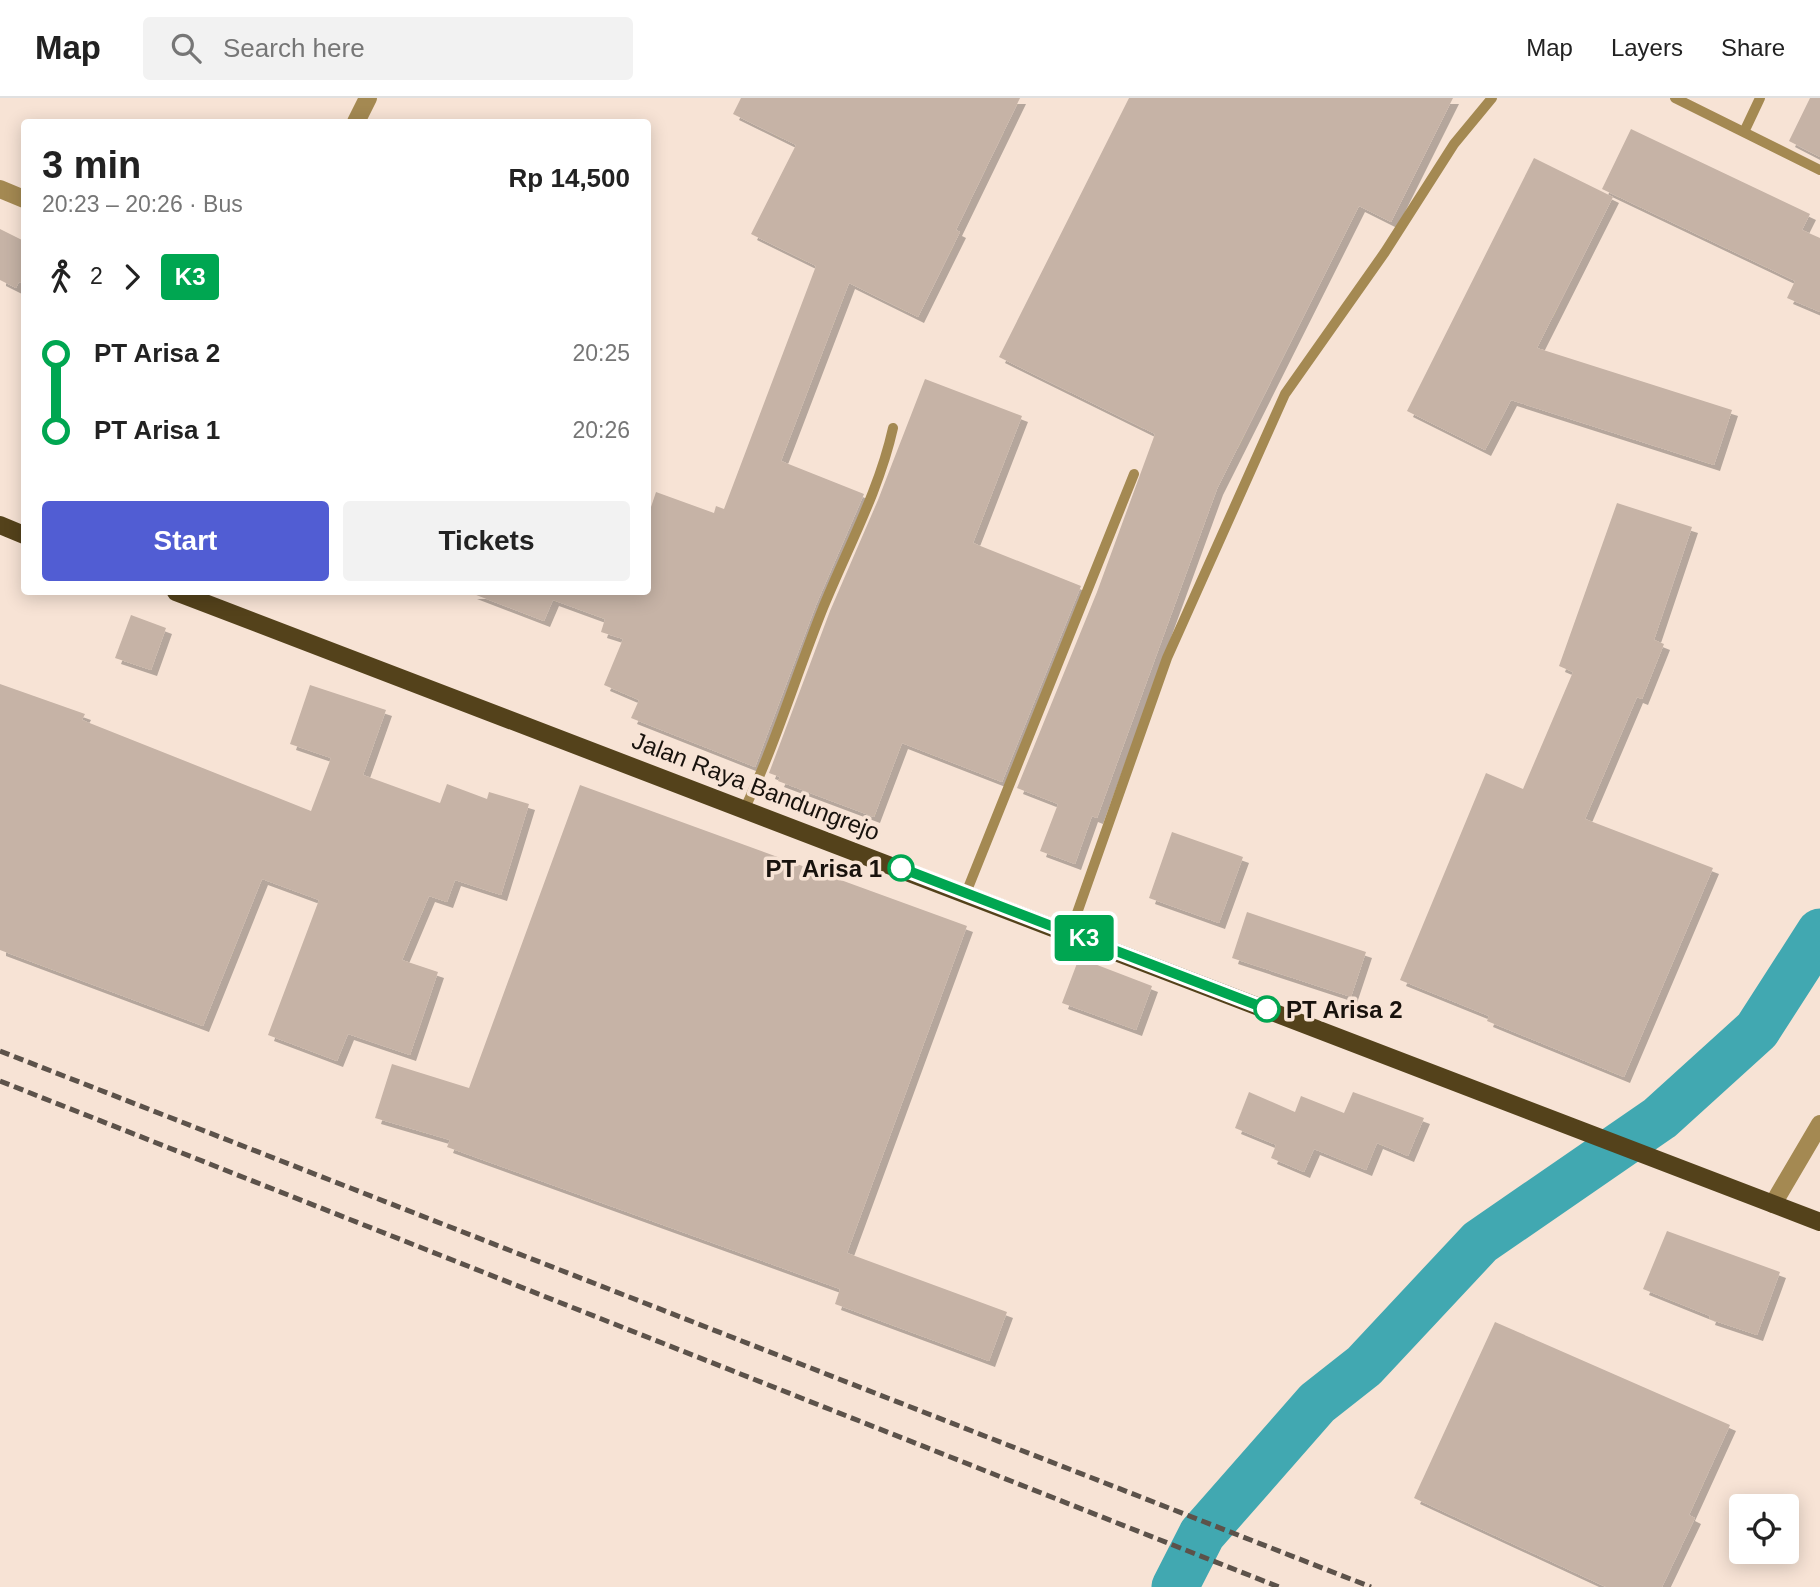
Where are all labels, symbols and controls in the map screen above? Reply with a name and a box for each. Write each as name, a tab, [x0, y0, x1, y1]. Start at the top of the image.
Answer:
search box	[143, 17, 633, 80]
text: Map	[35, 29, 101, 66]
icon: search	[167, 29, 205, 67]
text: Search here	[223, 33, 365, 63]
text: Map	[1526, 34, 1573, 61]
text: Layers	[1611, 34, 1683, 61]
text: Share	[1721, 34, 1785, 61]
text: 3 min	[42, 144, 141, 186]
text: Rp 14,500	[509, 163, 630, 193]
text: 20:23 – 20:26 · Bus	[42, 191, 243, 217]
icon: walk	[42, 258, 80, 296]
icon: forward	[113, 258, 151, 296]
text: 2	[90, 263, 103, 289]
text: K3	[175, 263, 205, 290]
text: PT Arisa 2	[94, 338, 220, 368]
text: 20:25	[572, 340, 630, 366]
text: PT Arisa 1	[94, 415, 220, 445]
text: 20:26	[572, 417, 630, 443]
button: Start	[42, 501, 329, 581]
button: Tickets	[343, 501, 630, 581]
street label: Jalan Raya Bandungrejo	[628, 726, 884, 846]
place label: PT Arisa 1	[766, 855, 882, 882]
marker: PT Arisa 1	[888, 855, 914, 881]
line badge: K3	[1052, 915, 1116, 961]
text: K3	[1069, 924, 1099, 951]
marker: PT Arisa 2	[1254, 996, 1280, 1022]
place label: PT Arisa 2	[1286, 996, 1403, 1023]
map controls	[1729, 1494, 1799, 1564]
button: locate	[1729, 1494, 1799, 1564]

